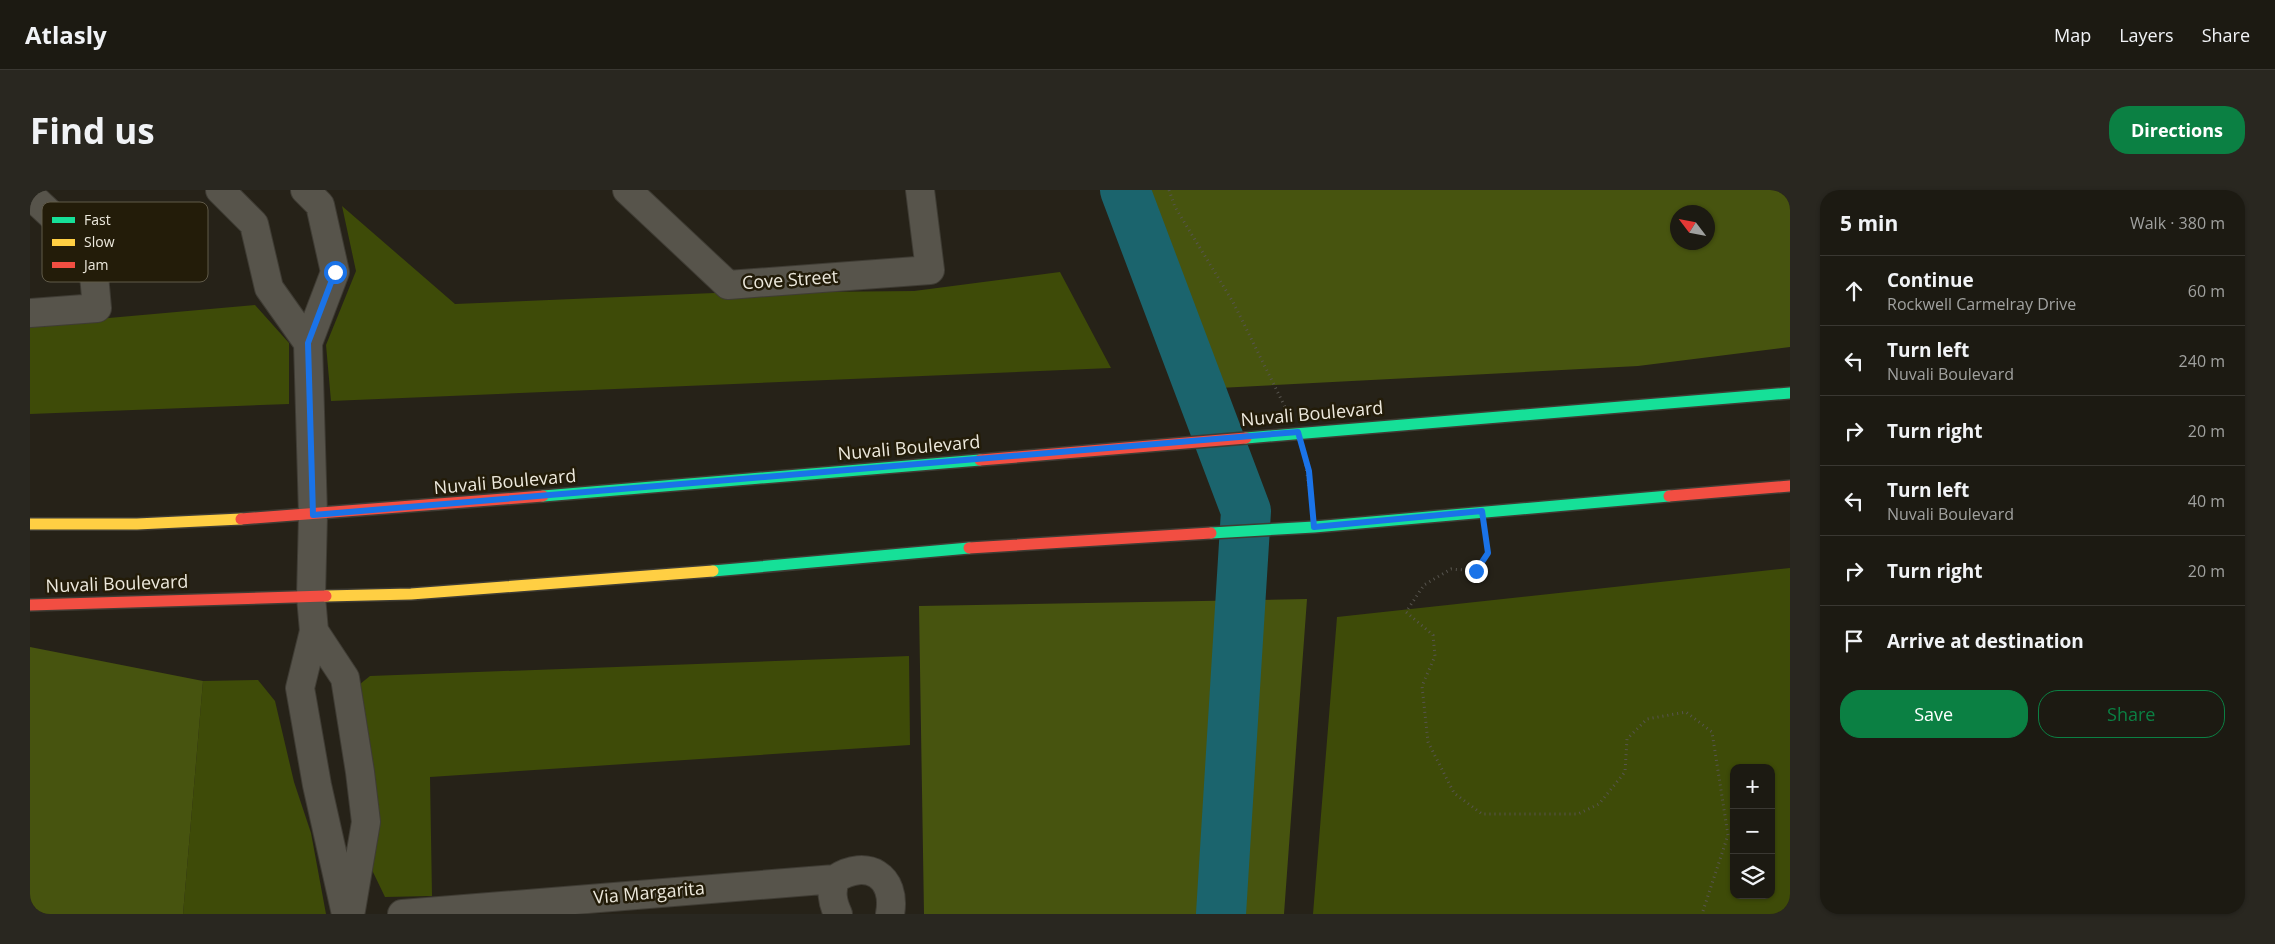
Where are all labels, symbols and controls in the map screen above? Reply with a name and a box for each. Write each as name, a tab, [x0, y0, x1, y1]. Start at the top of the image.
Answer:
text: Atlasly	[25, 18, 107, 51]
text: Map	[2054, 23, 2091, 47]
text: Layers	[2119, 23, 2174, 47]
text: Share	[2202, 23, 2250, 47]
button: Directions	[2109, 106, 2245, 154]
text: Find us	[30, 107, 155, 154]
legend	[42, 202, 208, 282]
north arrow	[1670, 205, 1715, 250]
text: 5 min	[1840, 209, 1898, 237]
text: Fast	[84, 210, 111, 229]
text: Walk · 380 m	[2130, 212, 2225, 234]
text: Slow	[84, 232, 115, 251]
text: Jam	[82, 255, 109, 274]
route start	[324, 261, 347, 284]
street label: Cove Street	[741, 264, 839, 294]
text: Continue	[1887, 267, 1974, 293]
icon: ahead	[1840, 277, 1868, 305]
text: 60 m	[2188, 280, 2225, 302]
text: Rockwell Carmelray Drive	[1887, 293, 2076, 315]
text: Turn left	[1887, 337, 1969, 363]
icon: left	[1840, 347, 1868, 375]
text: 240 m	[2179, 350, 2225, 372]
text: Nuvali Boulevard	[1887, 363, 2014, 385]
street label: Nuvali Boulevard	[1240, 395, 1384, 431]
icon: right	[1840, 417, 1868, 445]
text: Turn right	[1887, 418, 1982, 444]
text: 20 m	[2188, 420, 2225, 442]
street label: Nuvali Boulevard	[837, 429, 981, 465]
street label: Nuvali Boulevard	[433, 463, 577, 499]
text: Turn left	[1887, 477, 1969, 503]
icon: left	[1840, 487, 1868, 515]
text: 40 m	[2188, 490, 2225, 512]
text: Nuvali Boulevard	[1887, 503, 2014, 525]
icon: right	[1840, 557, 1868, 585]
text: Turn right	[1887, 558, 1982, 584]
route end	[1465, 560, 1488, 583]
text: 20 m	[2188, 560, 2225, 582]
street label: Nuvali Boulevard	[45, 569, 189, 597]
icon: arrive	[1840, 627, 1868, 655]
text: Arrive at destination	[1887, 628, 2084, 654]
button: Save	[1840, 690, 2028, 738]
button: Share	[2038, 690, 2225, 738]
map controls	[1730, 764, 1775, 899]
button: +	[1730, 764, 1775, 809]
button: −	[1730, 809, 1775, 854]
button: layers	[1730, 854, 1775, 899]
street label: Via Margarita	[592, 875, 706, 909]

